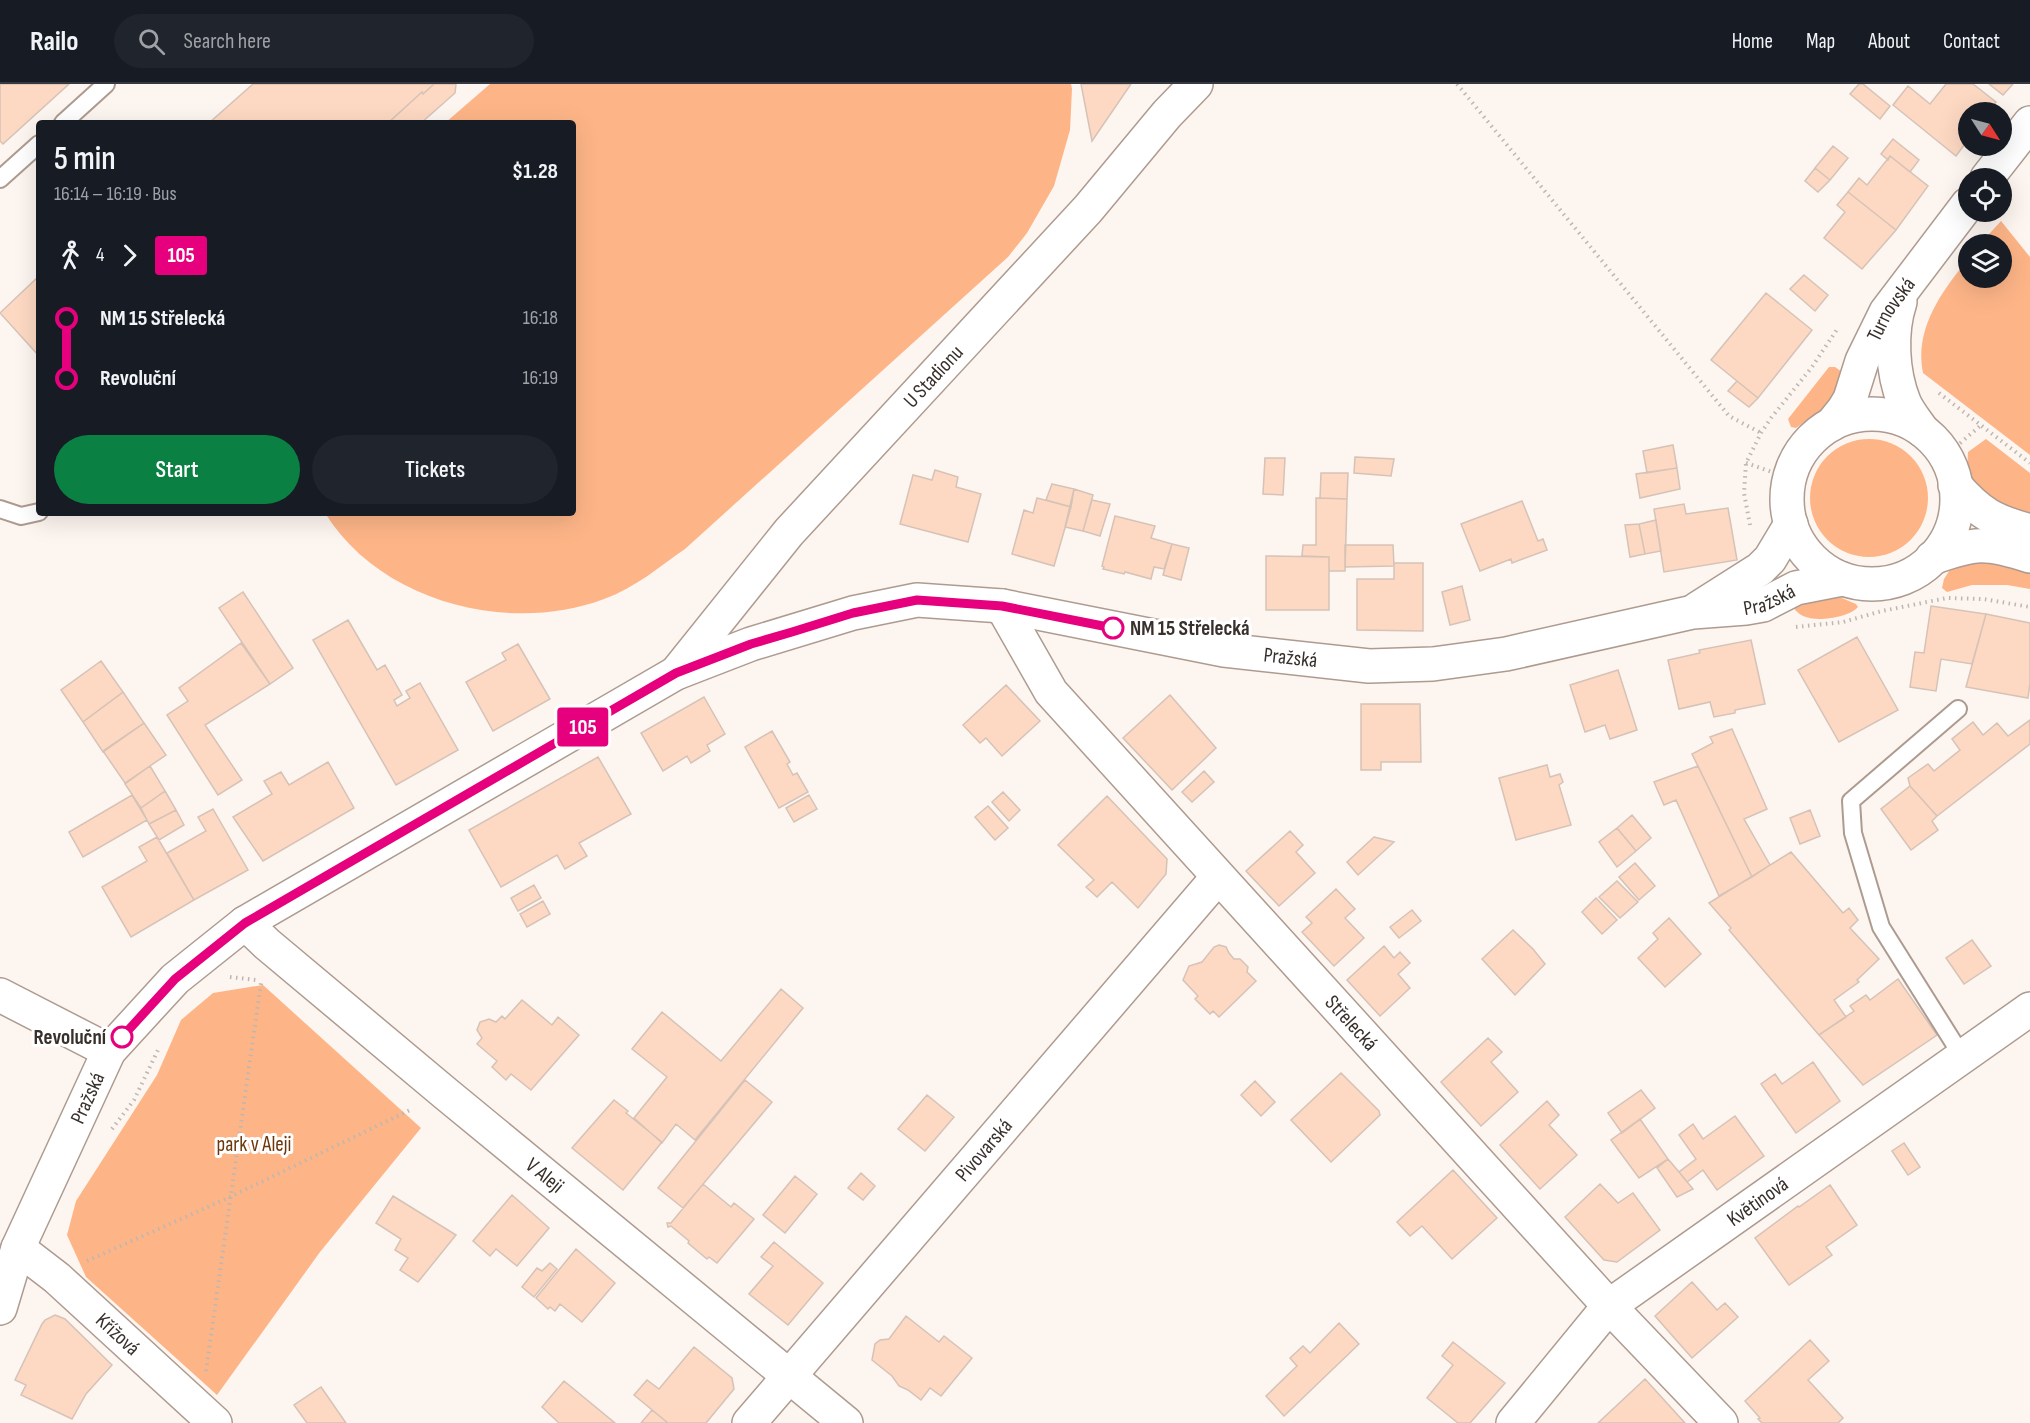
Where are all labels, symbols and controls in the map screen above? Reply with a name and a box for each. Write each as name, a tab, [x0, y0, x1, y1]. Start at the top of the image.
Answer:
search box	[114, 14, 534, 68]
text: Railo	[30, 25, 78, 58]
icon: search	[135, 25, 168, 58]
text: Search here	[183, 28, 271, 55]
text: Home	[1732, 29, 1773, 54]
text: Map	[1806, 29, 1835, 54]
text: About	[1868, 29, 1910, 54]
text: Contact	[1943, 29, 2000, 54]
north arrow	[1958, 102, 2012, 156]
map controls	[1958, 102, 2012, 288]
text: 5 min	[54, 139, 116, 179]
text: $1.28	[512, 158, 558, 185]
button: locate	[1958, 168, 2012, 222]
text: 16:14 – 16:19 · Bus	[54, 182, 177, 206]
button: layers	[1958, 234, 2012, 288]
icon: walk	[54, 239, 87, 272]
icon: forward	[113, 239, 146, 272]
text: 4	[96, 243, 104, 267]
text: 105	[167, 243, 195, 268]
street label: Turnovská	[1861, 272, 1920, 345]
text: NM 15 Střelecká	[100, 305, 225, 332]
text: 16:18	[523, 306, 558, 330]
street label: U Stadionu	[898, 340, 968, 413]
text: Revoluční	[100, 365, 176, 392]
text: 16:19	[523, 366, 558, 390]
button: Start	[54, 435, 300, 504]
button: Tickets	[312, 435, 558, 504]
street label: Pražská	[1741, 578, 1799, 621]
place label: NM 15 Střelecká	[1130, 616, 1250, 641]
marker: NM 15 Střelecká	[1102, 617, 1124, 639]
street label: Pražská	[1262, 642, 1319, 673]
line badge: 105	[548, 708, 618, 746]
text: 105	[569, 715, 597, 740]
street label: Střelecká	[1320, 990, 1383, 1056]
place label: Revoluční	[34, 1025, 107, 1050]
marker: Revoluční	[111, 1026, 133, 1048]
street label: Pražská	[65, 1068, 110, 1128]
street label: Pivovarská	[950, 1113, 1017, 1186]
park label: park v Aleji	[217, 1132, 291, 1157]
street label: V Aleji	[521, 1152, 569, 1198]
street label: Květinová	[1722, 1171, 1793, 1231]
street label: Křížová	[91, 1308, 145, 1360]

